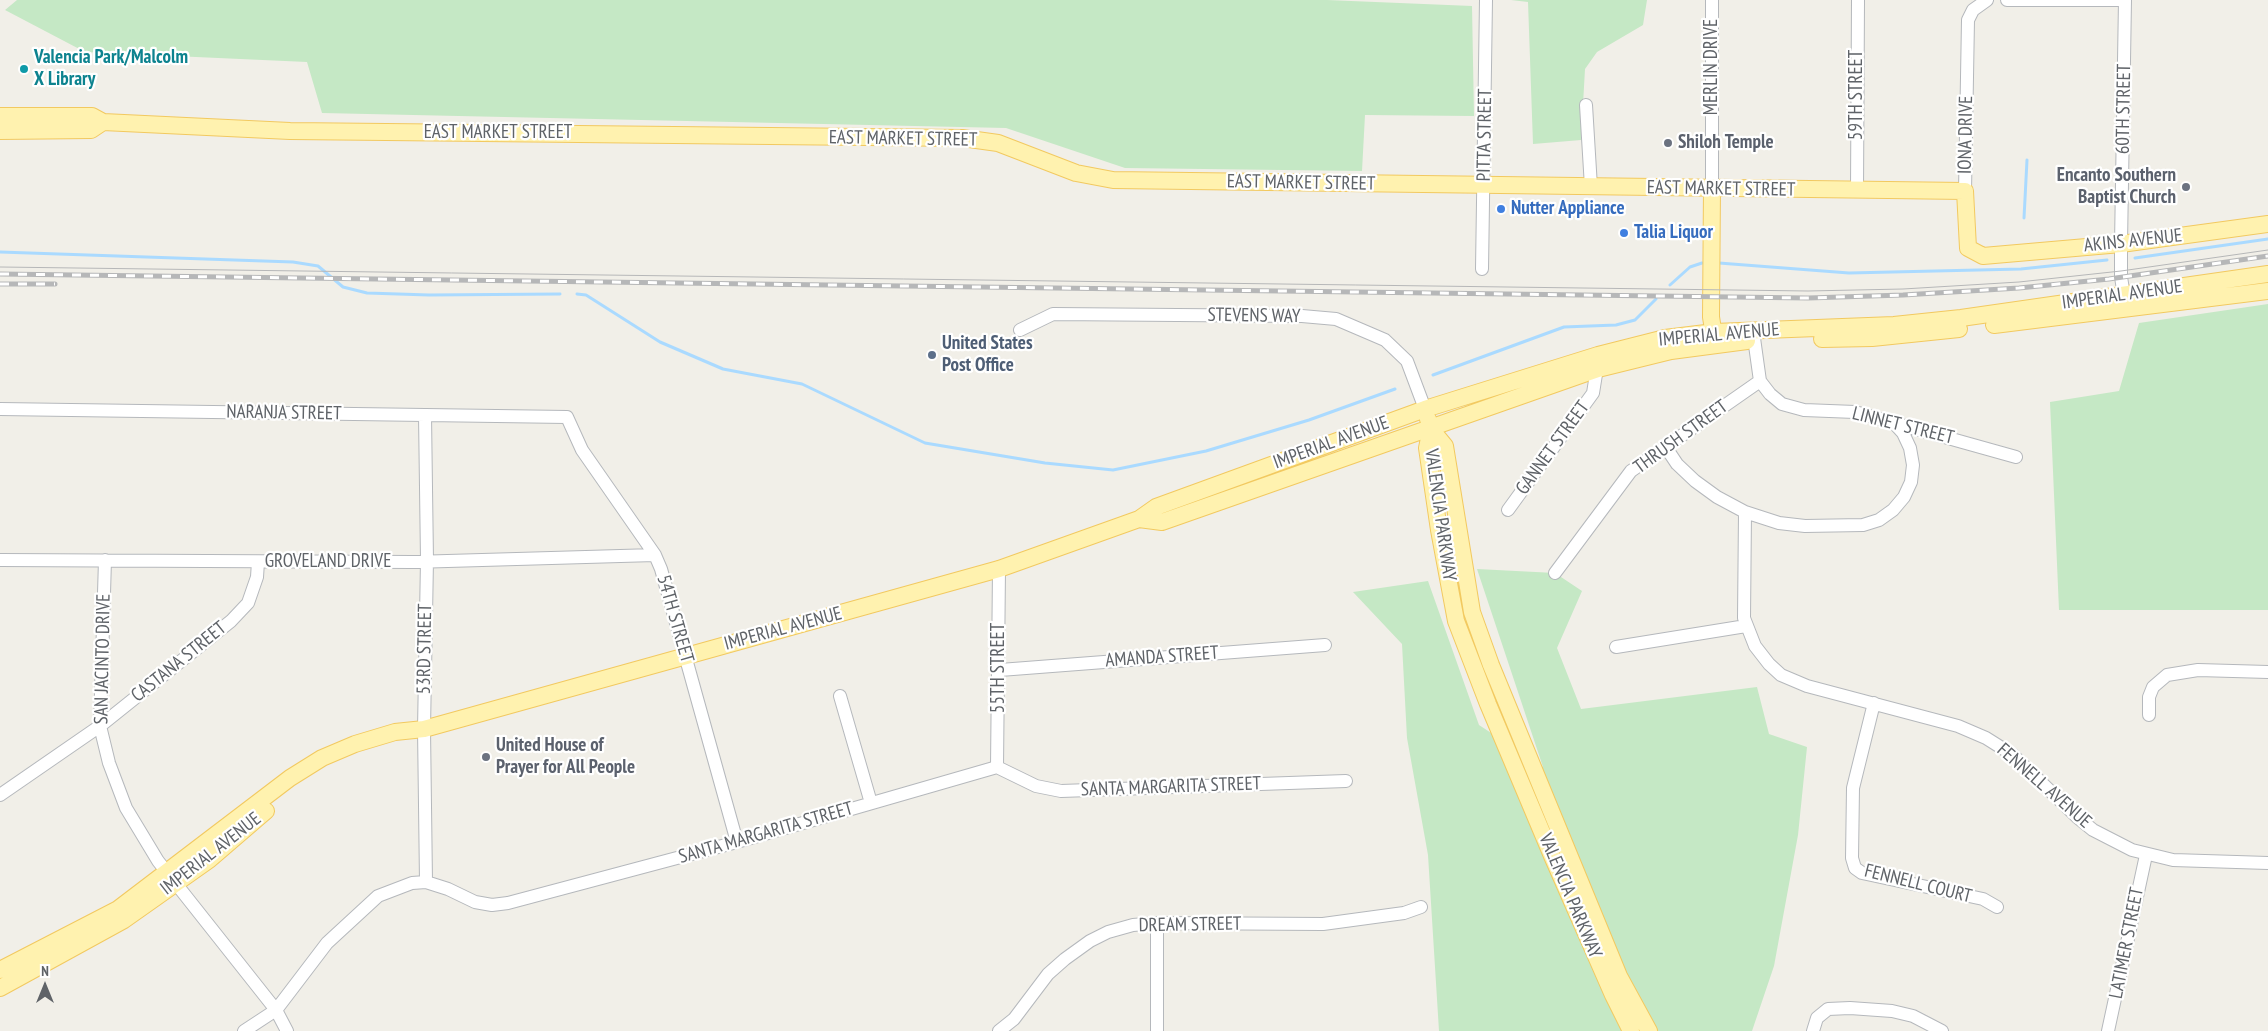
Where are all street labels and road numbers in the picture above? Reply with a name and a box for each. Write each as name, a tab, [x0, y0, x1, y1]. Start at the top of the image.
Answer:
street label: MERLIN DRIVE	[1701, 19, 1723, 115]
street label: 59TH STREET	[1846, 50, 1868, 140]
street label: 60TH STREET	[2112, 64, 2136, 154]
street label: PITTA STREET	[1473, 88, 1497, 182]
street label: IONA DRIVE	[1954, 96, 1978, 174]
street label: EAST MARKET STREET	[424, 122, 572, 144]
street label: EAST MARKET STREET	[829, 126, 977, 152]
street label: EAST MARKET STREET	[1227, 170, 1375, 196]
street label: EAST MARKET STREET	[1647, 176, 1795, 202]
street label: AKINS AVENUE	[2083, 225, 2183, 257]
street label: IMPERIAL AVENUE	[2060, 275, 2184, 315]
street label: STEVENS WAY	[1207, 304, 1301, 328]
street label: IMPERIAL AVENUE	[1658, 318, 1780, 352]
street label: THRUSH STREET	[1630, 395, 1732, 479]
street label: GANNET STREET	[1511, 397, 1595, 499]
street label: NARANJA STREET	[226, 401, 342, 425]
street label: LINNET STREET	[1850, 402, 1956, 450]
street label: IMPERIAL AVENUE	[1270, 412, 1392, 474]
street label: VALENCIA PARKWAY	[1419, 447, 1461, 583]
street label: GROVELAND DRIVE	[265, 551, 391, 573]
street label: 54TH STREET	[652, 572, 698, 666]
street label: SAN JACINTO DRIVE	[90, 594, 116, 724]
street label: IMPERIAL AVENUE	[722, 602, 844, 656]
street label: 53RD STREET	[413, 603, 437, 695]
street label: CASTANA STREET	[127, 617, 231, 707]
street label: 55TH STREET	[988, 623, 1010, 713]
street label: AMANDA STREET	[1105, 642, 1219, 672]
street label: FENNELL AVENUE	[1992, 739, 2096, 833]
street label: SANTA MARGARITA STREET	[1080, 772, 1262, 802]
street label: SANTA MARGARITA STREET	[676, 797, 856, 869]
street label: IMPERIAL AVENUE	[156, 808, 266, 900]
street label: VALENCIA PARKWAY	[1533, 830, 1607, 962]
street label: FENNELL COURT	[1862, 860, 1974, 908]
street label: LATIMER STREET	[2105, 885, 2149, 1001]
street label: DREAM STREET	[1138, 913, 1242, 937]

